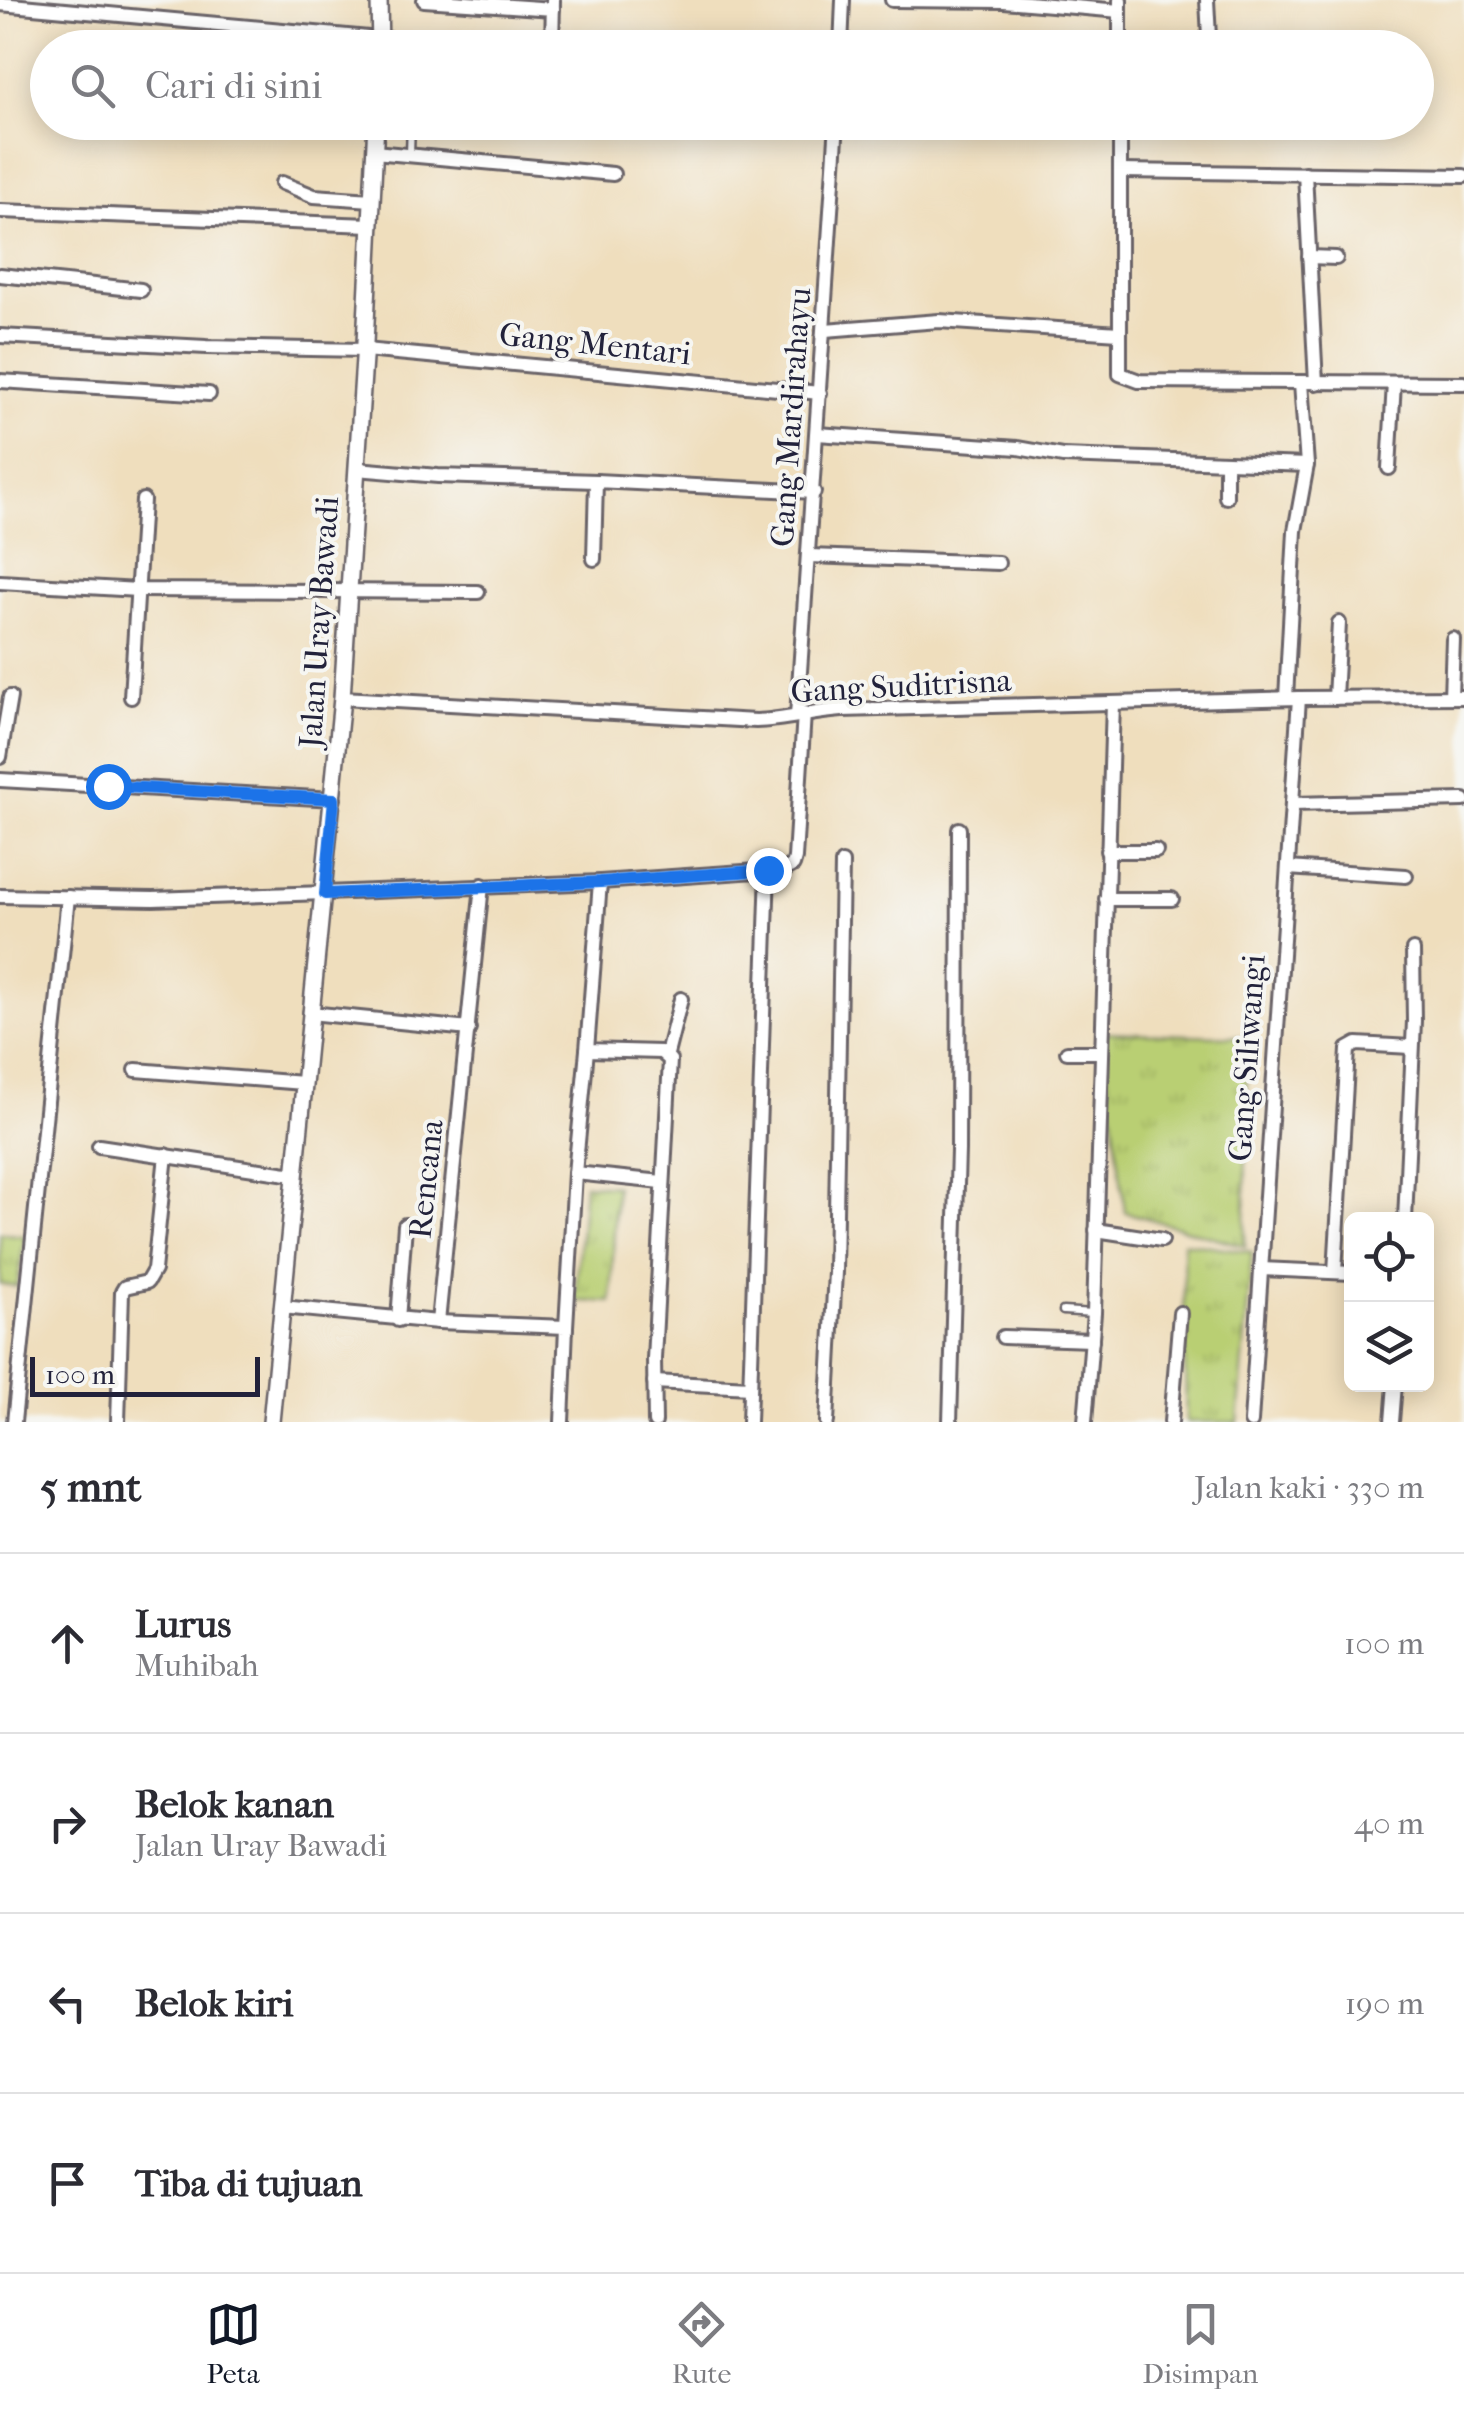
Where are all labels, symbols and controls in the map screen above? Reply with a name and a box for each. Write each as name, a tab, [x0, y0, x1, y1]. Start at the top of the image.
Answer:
search box	[30, 30, 1434, 140]
icon: search	[65, 58, 120, 113]
text: Cari di sini	[145, 63, 322, 108]
street label: Gang Mardirahayu	[763, 286, 819, 548]
street label: Gang Mentari	[497, 316, 693, 373]
street label: Jalan Uray Bawadi	[292, 494, 346, 752]
street label: Gang Suditrisna	[790, 662, 1013, 710]
route start	[86, 764, 132, 810]
route end	[746, 848, 792, 894]
street label: Gang Siliwangi	[1221, 953, 1273, 1163]
street label: Rencana	[401, 1117, 451, 1240]
map controls	[1344, 1212, 1434, 1392]
button: locate	[1344, 1212, 1434, 1302]
button: layers	[1344, 1302, 1434, 1392]
scale bar	[30, 1352, 260, 1396]
text: 100 m	[45, 1358, 115, 1391]
text: 5 mnt	[40, 1463, 141, 1512]
text: Jalan kaki · 330 m	[1194, 1469, 1424, 1506]
text: Lurus	[135, 1602, 231, 1647]
icon: ahead	[40, 1616, 95, 1671]
text: 100 m	[1344, 1625, 1424, 1662]
text: Muhibah	[135, 1647, 259, 1684]
text: Belok kanan	[135, 1782, 334, 1827]
icon: right	[40, 1796, 95, 1851]
text: 40 m	[1354, 1805, 1424, 1842]
text: Jalan Uray Bawadi	[135, 1827, 387, 1864]
icon: left	[40, 1976, 95, 2031]
text: Belok kiri	[135, 1981, 294, 2026]
text: 190 m	[1345, 1985, 1424, 2022]
icon: arrive	[40, 2156, 95, 2211]
text: Tiba di tujuan	[135, 2161, 362, 2206]
tab: Peta	[206, 2297, 261, 2390]
tab: Rute	[672, 2297, 731, 2390]
tab: Disimpan	[1142, 2297, 1258, 2390]

